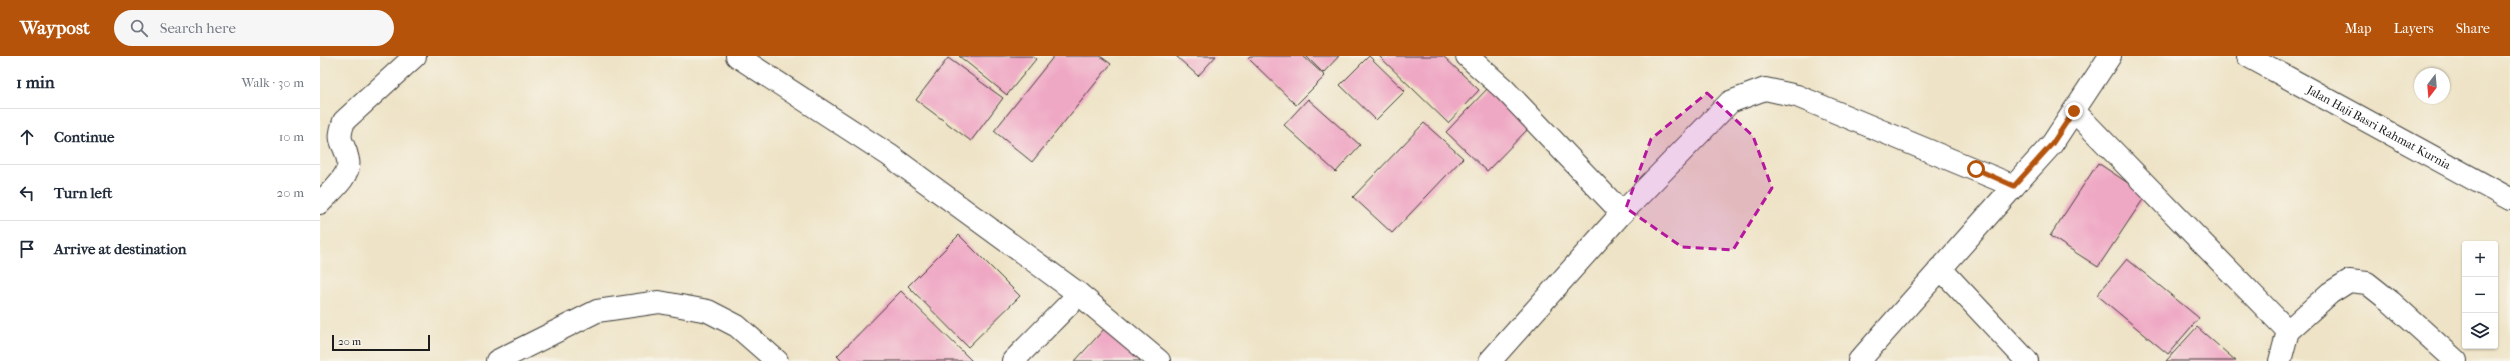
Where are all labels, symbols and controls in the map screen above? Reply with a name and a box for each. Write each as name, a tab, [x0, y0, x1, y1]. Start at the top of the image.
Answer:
search box	[114, 10, 394, 46]
text: Waypost	[20, 17, 90, 39]
icon: search	[128, 17, 150, 39]
text: Search here	[160, 19, 236, 37]
text: Map	[2345, 20, 2372, 37]
text: Layers	[2394, 20, 2434, 37]
text: Share	[2456, 20, 2490, 37]
north arrow	[2414, 68, 2450, 104]
text: 1 min	[16, 72, 55, 92]
text: Walk · 30 m	[242, 75, 304, 90]
street label: Jalan Haji Basri Rahmat Kurnia	[2304, 82, 2453, 172]
route end	[2065, 102, 2083, 120]
icon: ahead	[16, 126, 38, 148]
text: Continue	[54, 128, 114, 146]
text: 10 m	[279, 129, 304, 144]
route start	[1967, 160, 1985, 178]
icon: left	[16, 182, 38, 204]
text: Turn left	[54, 184, 112, 202]
text: 20 m	[277, 185, 304, 200]
icon: arrive	[16, 238, 38, 260]
text: Arrive at destination	[54, 240, 186, 258]
map controls	[2462, 241, 2498, 349]
button: +	[2462, 241, 2498, 277]
button: −	[2462, 277, 2498, 313]
button: layers	[2462, 313, 2498, 349]
scale bar	[332, 333, 430, 352]
text: 20 m	[338, 335, 361, 348]

